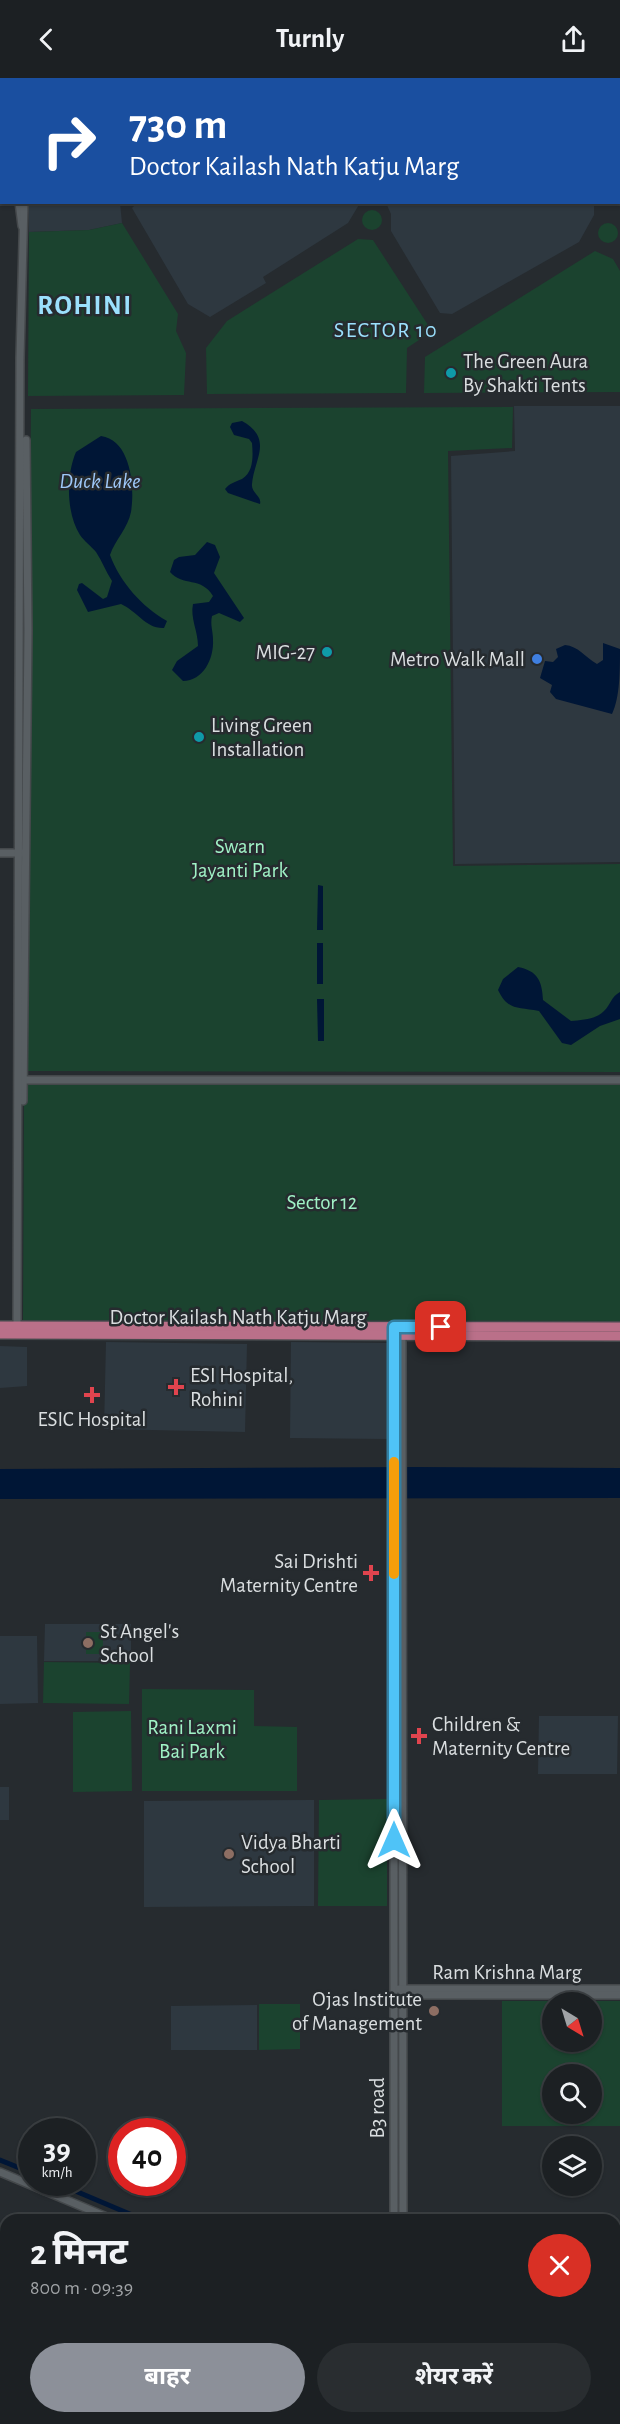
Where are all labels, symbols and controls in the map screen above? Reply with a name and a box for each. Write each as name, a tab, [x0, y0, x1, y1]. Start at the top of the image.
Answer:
icon: back	[30, 23, 63, 56]
icon: share	[557, 23, 590, 56]
text: Turnly	[276, 25, 344, 52]
icon: right	[30, 102, 108, 180]
text: 730 m	[129, 104, 227, 146]
text: Doctor Kailash Nath Katju Marg	[129, 153, 459, 180]
district label: ROHINI	[37, 292, 133, 319]
district label: SECTOR 10	[334, 319, 438, 341]
place label: The Green Aura By Shakti Tents	[463, 351, 589, 396]
marker: The Green Aura By Shakti Tents	[444, 366, 458, 380]
water label: Duck Lake	[59, 470, 141, 492]
place label: MIG-27	[256, 642, 315, 663]
marker: MIG-27	[320, 645, 334, 659]
place label: Metro Walk Mall	[390, 649, 525, 670]
marker: Metro Walk Mall	[530, 652, 544, 666]
place label: Living Green Installation	[211, 715, 312, 760]
marker: Living Green Installation	[192, 730, 206, 744]
park label: Swarn Jayanti Park	[192, 836, 288, 881]
park label: Sector 12	[287, 1192, 357, 1213]
pin	[415, 1301, 466, 1352]
street label: Doctor Kailash Nath Katju Marg	[110, 1307, 367, 1328]
icon: arrive	[424, 1310, 457, 1343]
place label: ESI Hospital, Rohini	[190, 1365, 293, 1410]
marker: ESI Hospital, Rohini	[167, 1378, 185, 1396]
marker: ESIC Hospital	[83, 1386, 101, 1404]
place label: ESIC Hospital	[37, 1409, 147, 1430]
place label: Sai Drishti Maternity Centre	[220, 1551, 358, 1596]
marker: Sai Drishti Maternity Centre	[362, 1564, 380, 1582]
place label: St Angel's School	[100, 1621, 179, 1666]
marker: St Angel's School	[81, 1636, 95, 1650]
place label: Children & Maternity Centre	[432, 1714, 570, 1759]
park label: Rani Laxmi Bai Park	[147, 1717, 237, 1762]
marker: Children & Maternity Centre	[410, 1727, 428, 1745]
position arrow	[362, 1808, 426, 1872]
place label: Vidya Bharti School	[241, 1832, 341, 1877]
marker: Vidya Bharti School	[222, 1847, 236, 1861]
street label: Ram Krishna Marg	[432, 1962, 583, 1983]
place label: Ojas Institute of Management	[292, 1989, 422, 2034]
north arrow	[542, 1992, 602, 2052]
map controls	[542, 1992, 602, 2196]
marker: Ojas Institute of Management	[427, 2004, 441, 2018]
button: search	[542, 2064, 602, 2124]
street label: B3 road	[367, 2077, 388, 2139]
speed limit sign: 40	[108, 2118, 186, 2196]
text: 39	[43, 2135, 71, 2165]
button: layers	[542, 2136, 602, 2196]
text: km/h	[42, 2165, 72, 2180]
button: close	[528, 2234, 591, 2297]
text: 2 मिनट	[30, 2235, 128, 2271]
text: 800 m · 09:39	[30, 2278, 133, 2298]
button: बाहर	[30, 2343, 305, 2412]
button: शेयर करें	[317, 2343, 591, 2412]

